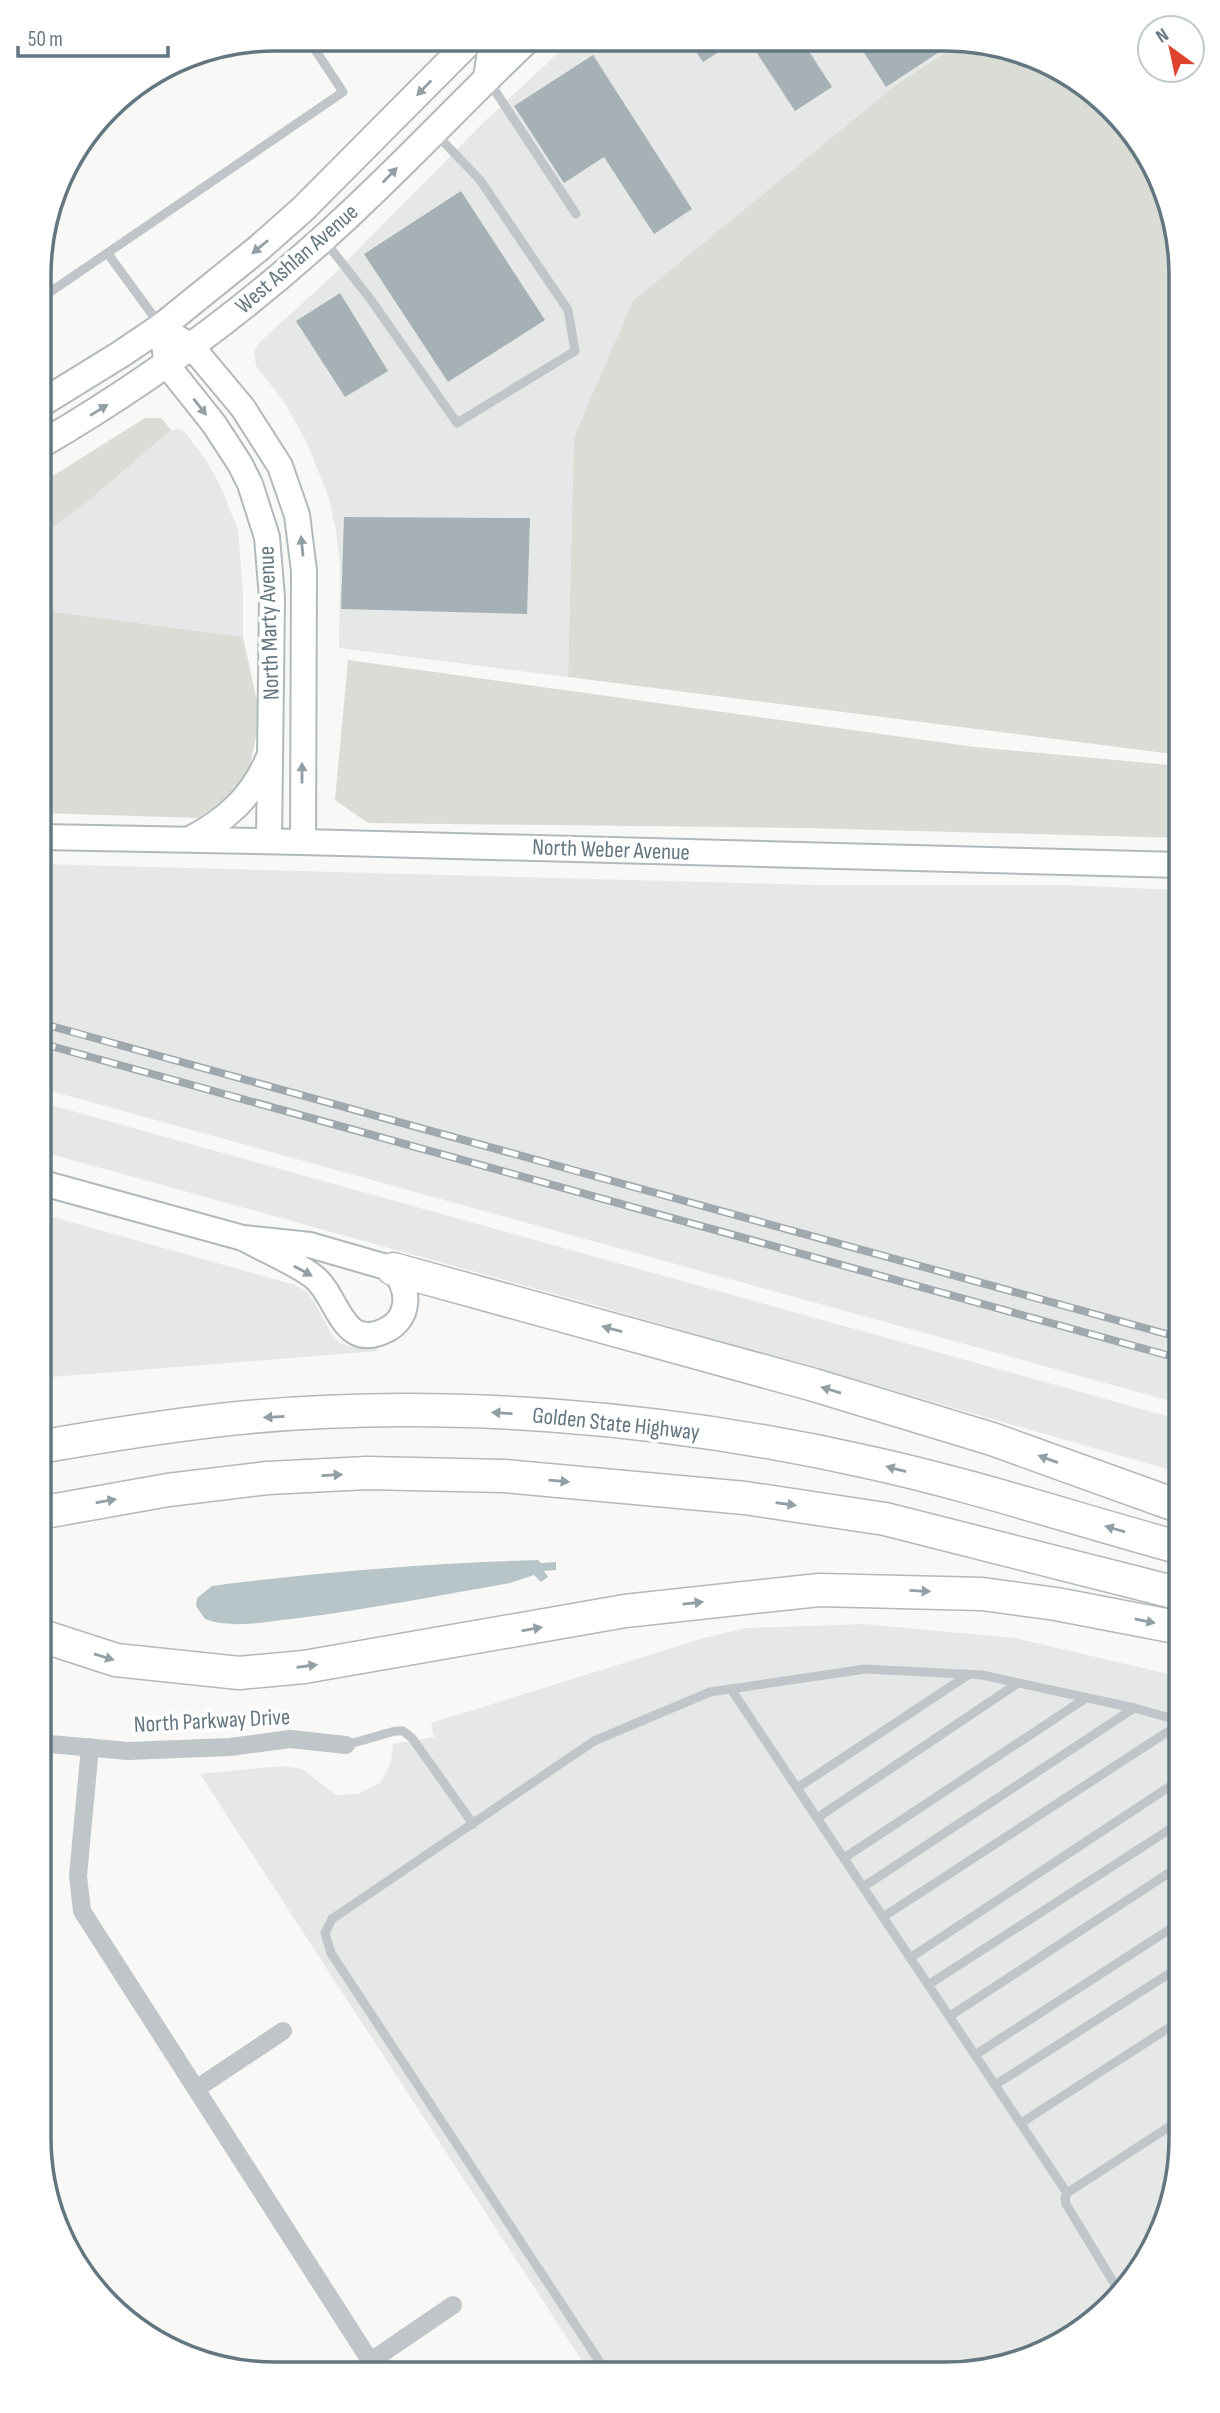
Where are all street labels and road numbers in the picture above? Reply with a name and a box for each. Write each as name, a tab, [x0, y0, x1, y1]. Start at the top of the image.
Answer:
street label: West Ashlan Avenue	[230, 198, 364, 320]
street label: North Marty Avenue	[252, 546, 286, 700]
street label: North Weber Avenue	[532, 833, 690, 867]
street label: Golden State Highway	[531, 1401, 701, 1447]
street label: North Parkway Drive	[133, 1703, 291, 1739]

